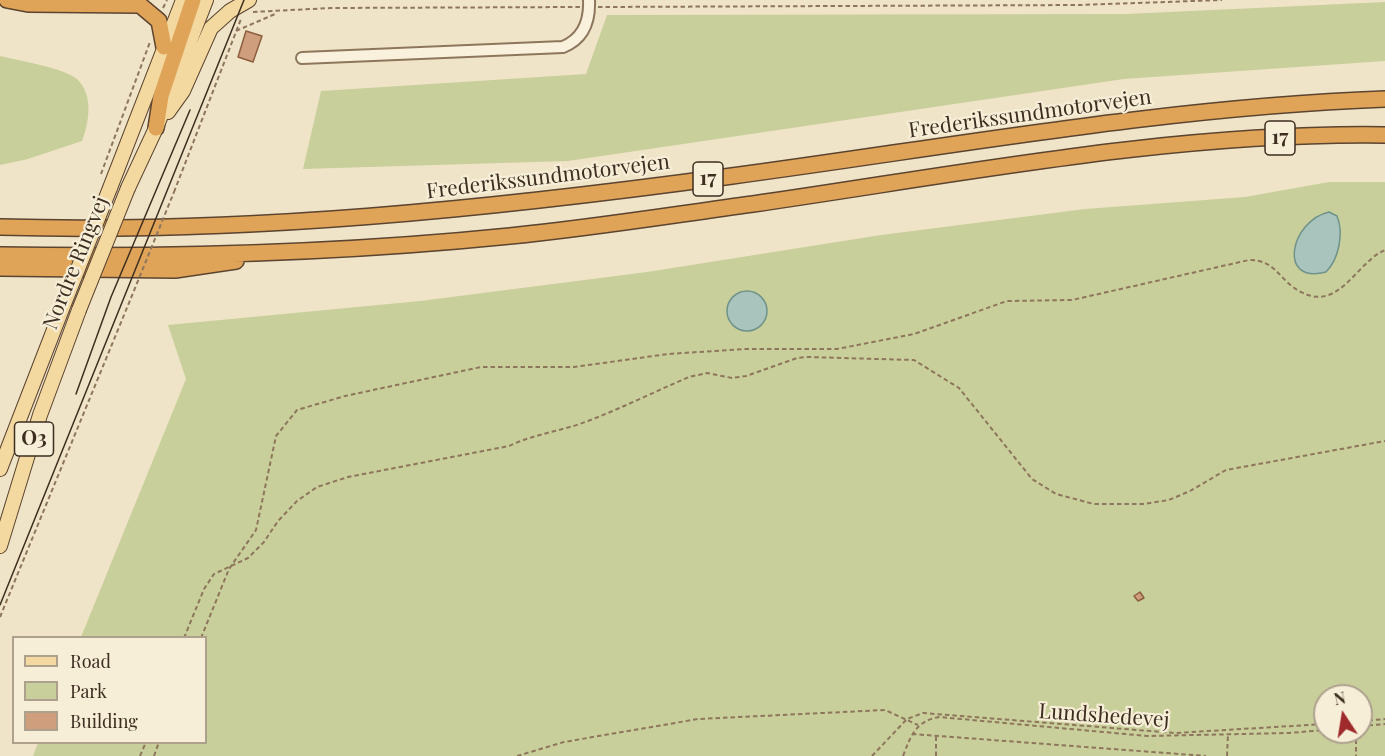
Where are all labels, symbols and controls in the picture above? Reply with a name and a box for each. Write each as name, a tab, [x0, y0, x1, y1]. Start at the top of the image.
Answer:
street label: Frederikssundmotorvejen	[907, 84, 1153, 144]
road number: 17	[1265, 121, 1295, 155]
street label: Frederikssundmotorvejen	[425, 150, 671, 204]
road number: 17	[693, 162, 723, 196]
street label: Nordre Ringvej	[38, 193, 114, 333]
road number: O3	[15, 422, 54, 456]
legend	[12, 636, 207, 744]
text: Road	[70, 649, 111, 673]
text: Park	[70, 679, 107, 703]
north arrow	[1313, 684, 1373, 744]
text: N	[1332, 686, 1347, 709]
street label: Lundshedevej	[1038, 699, 1170, 733]
text: Building	[70, 709, 138, 733]

